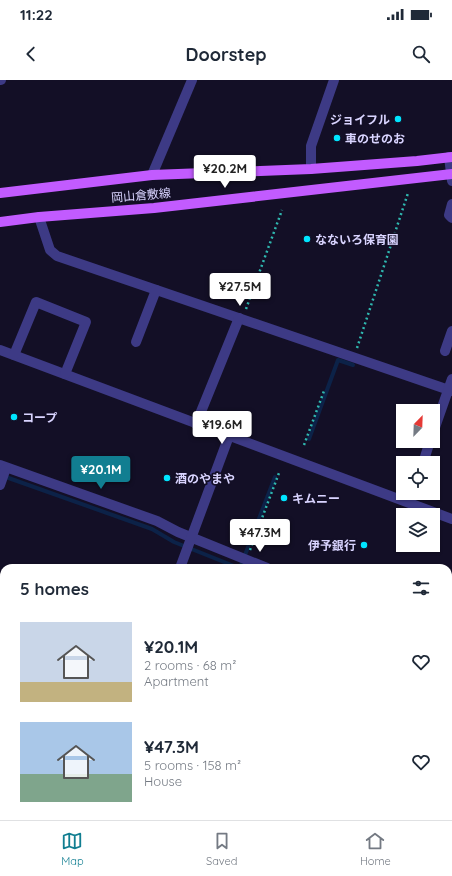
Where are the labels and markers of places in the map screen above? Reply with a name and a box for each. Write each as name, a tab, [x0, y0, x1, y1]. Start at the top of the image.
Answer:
place label: ジョイフル	[330, 112, 390, 127]
marker: ジョイフル	[393, 114, 403, 124]
place label: 車のせのお	[345, 131, 405, 146]
marker: 車のせのお	[332, 133, 342, 143]
pin: ¥20.2M	[192, 155, 258, 189]
place label: なないろ保育園	[315, 232, 399, 247]
marker: なないろ保育園	[302, 234, 312, 244]
pin: ¥27.5M	[207, 273, 273, 307]
place label: コープ	[22, 410, 57, 425]
pin: ¥19.6M	[189, 411, 255, 445]
marker: コープ	[9, 412, 19, 422]
pin: ¥20.1M	[68, 456, 134, 490]
place label: 酒のやまや	[175, 471, 235, 486]
marker: 酒のやまや	[162, 473, 172, 483]
place label: キムニー	[292, 491, 340, 506]
marker: キムニー	[279, 493, 289, 503]
pin: ¥47.3M	[227, 519, 293, 553]
place label: 伊予銀行	[308, 538, 356, 553]
marker: 伊予銀行	[359, 540, 369, 550]

